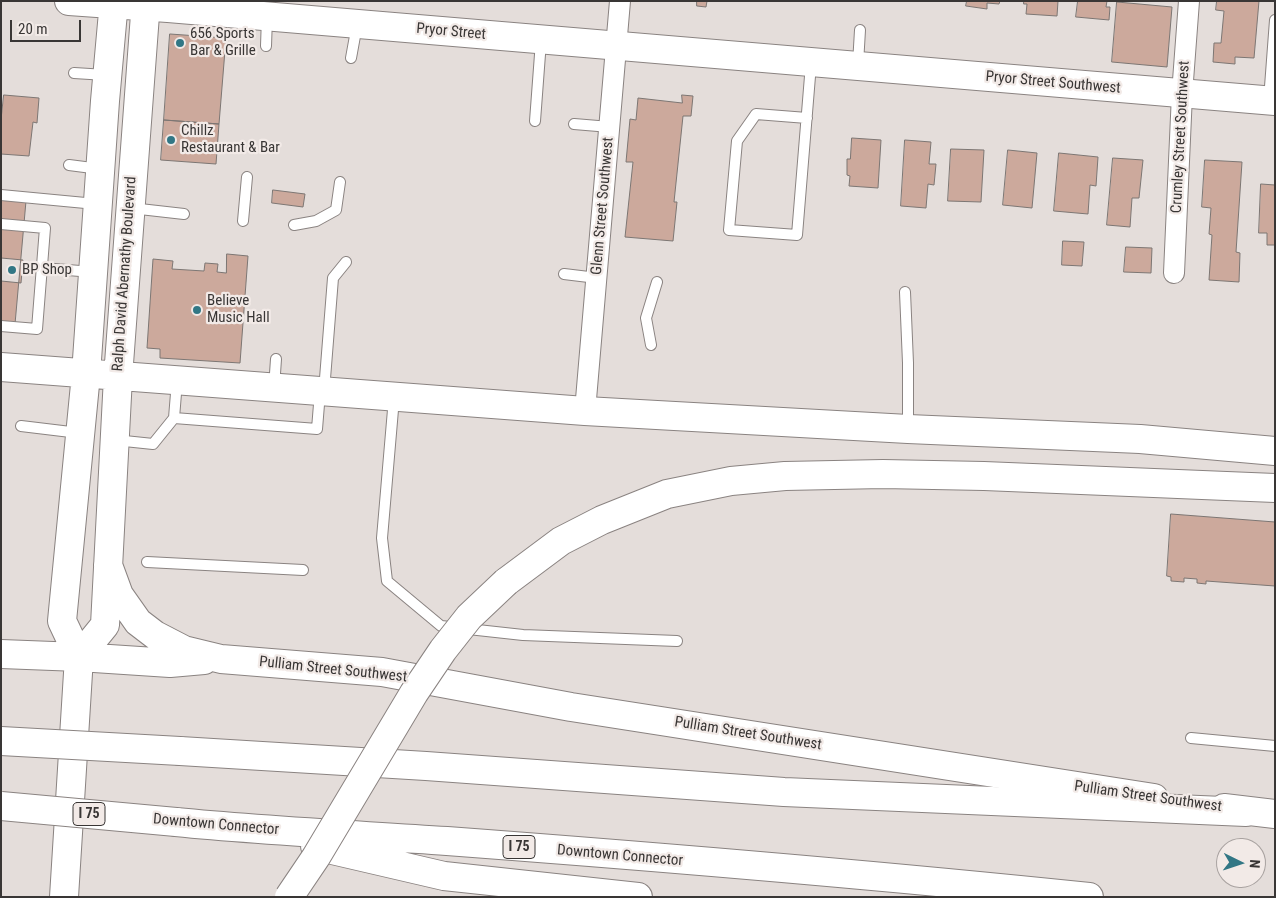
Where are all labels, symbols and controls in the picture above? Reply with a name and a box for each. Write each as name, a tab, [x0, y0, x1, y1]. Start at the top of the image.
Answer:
scale bar	[12, 10, 84, 42]
text: 20 m	[18, 20, 48, 38]
street label: Pryor Street	[415, 20, 487, 44]
place label: 656 Sports Bar & Grille	[190, 25, 256, 60]
marker: 656 Sports Bar & Grille	[174, 37, 186, 49]
street label: Crumley Street Southwest	[1168, 60, 1194, 214]
street label: Pryor Street Southwest	[985, 68, 1121, 98]
place label: Chillz Restaurant & Bar	[181, 122, 280, 157]
marker: Chillz Restaurant & Bar	[165, 134, 177, 146]
street label: Glenn Street Southwest	[588, 136, 618, 276]
street label: Ralph David Abernathy Boulevard	[109, 176, 141, 372]
place label: BP Shop	[22, 261, 72, 279]
marker: BP Shop	[6, 264, 18, 276]
place label: Believe Music Hall	[207, 292, 270, 327]
marker: Believe Music Hall	[191, 304, 203, 316]
street label: Pulliam Street Southwest	[258, 653, 408, 687]
street label: Pulliam Street Southwest	[673, 713, 823, 755]
street label: Pulliam Street Southwest	[1073, 778, 1223, 816]
road number: I 75	[73, 802, 105, 826]
street label: Downtown Connector	[152, 811, 280, 839]
road number: I 75	[503, 836, 535, 859]
north arrow	[1216, 838, 1266, 888]
street label: Downtown Connector	[556, 842, 684, 870]
text: N	[1247, 859, 1263, 869]

